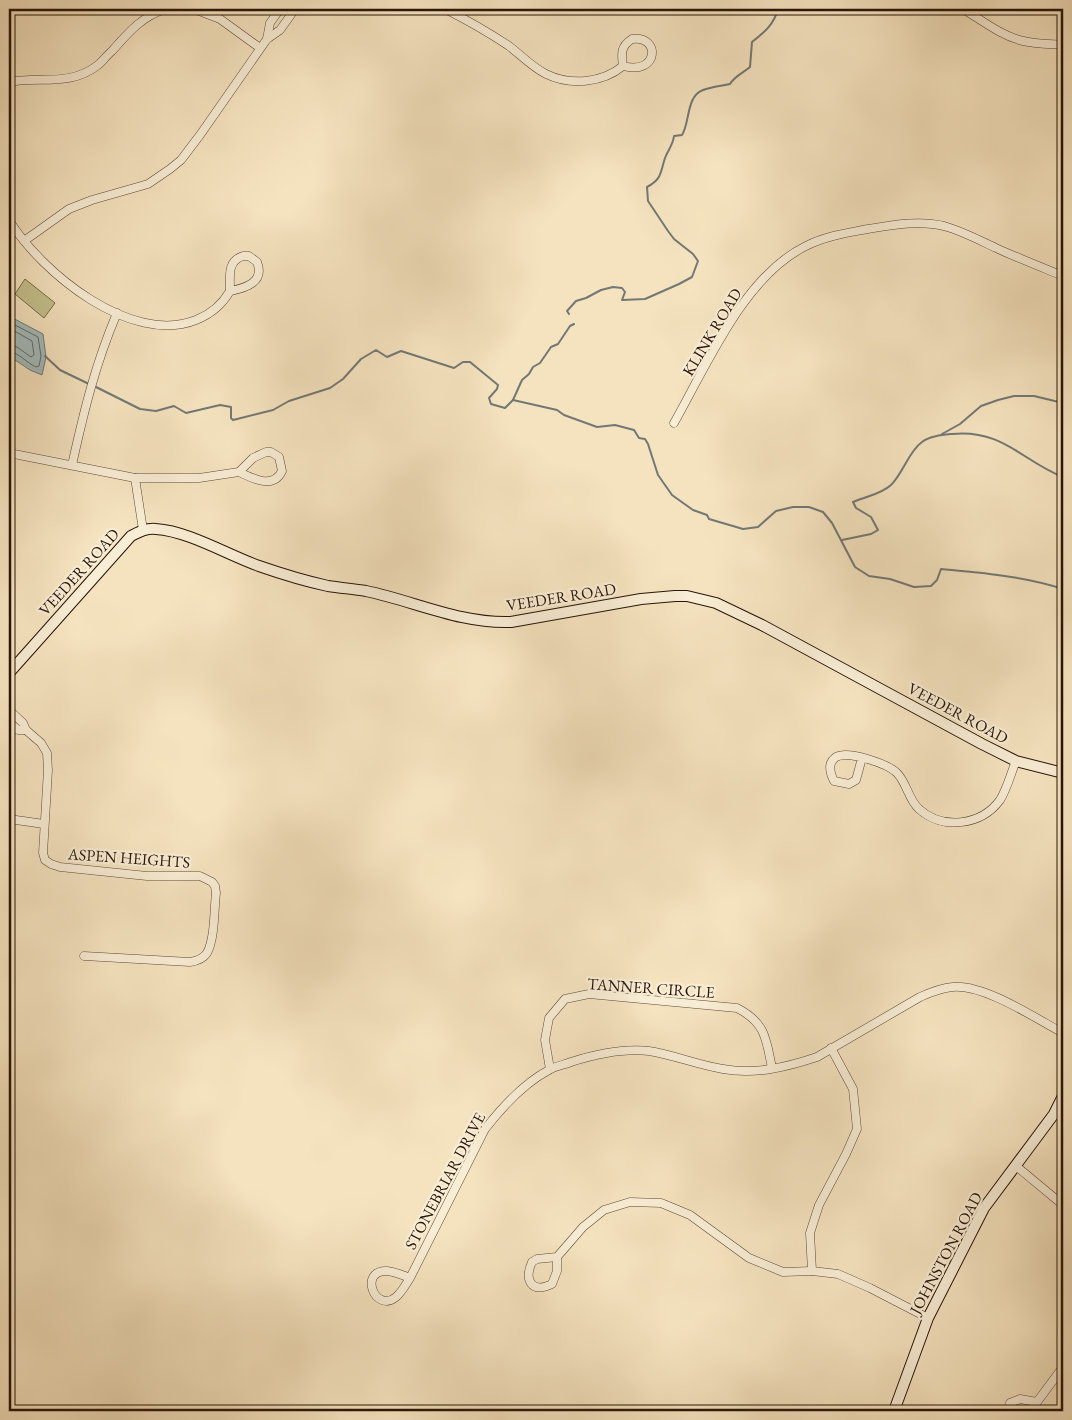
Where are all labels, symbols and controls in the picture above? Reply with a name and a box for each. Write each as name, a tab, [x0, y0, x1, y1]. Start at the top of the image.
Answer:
street label: KLINK ROAD	[678, 284, 746, 380]
street label: VEEDER ROAD	[34, 524, 124, 620]
street label: VEEDER ROAD	[505, 578, 617, 616]
street label: VEEDER ROAD	[904, 678, 1012, 748]
street label: ASPEN HEIGHTS	[66, 843, 191, 873]
street label: TANNER CIRCLE	[587, 973, 715, 1003]
street label: STONEBRIAR DRIVE	[400, 1109, 490, 1253]
street label: JOHNSTON ROAD	[904, 1188, 987, 1320]

